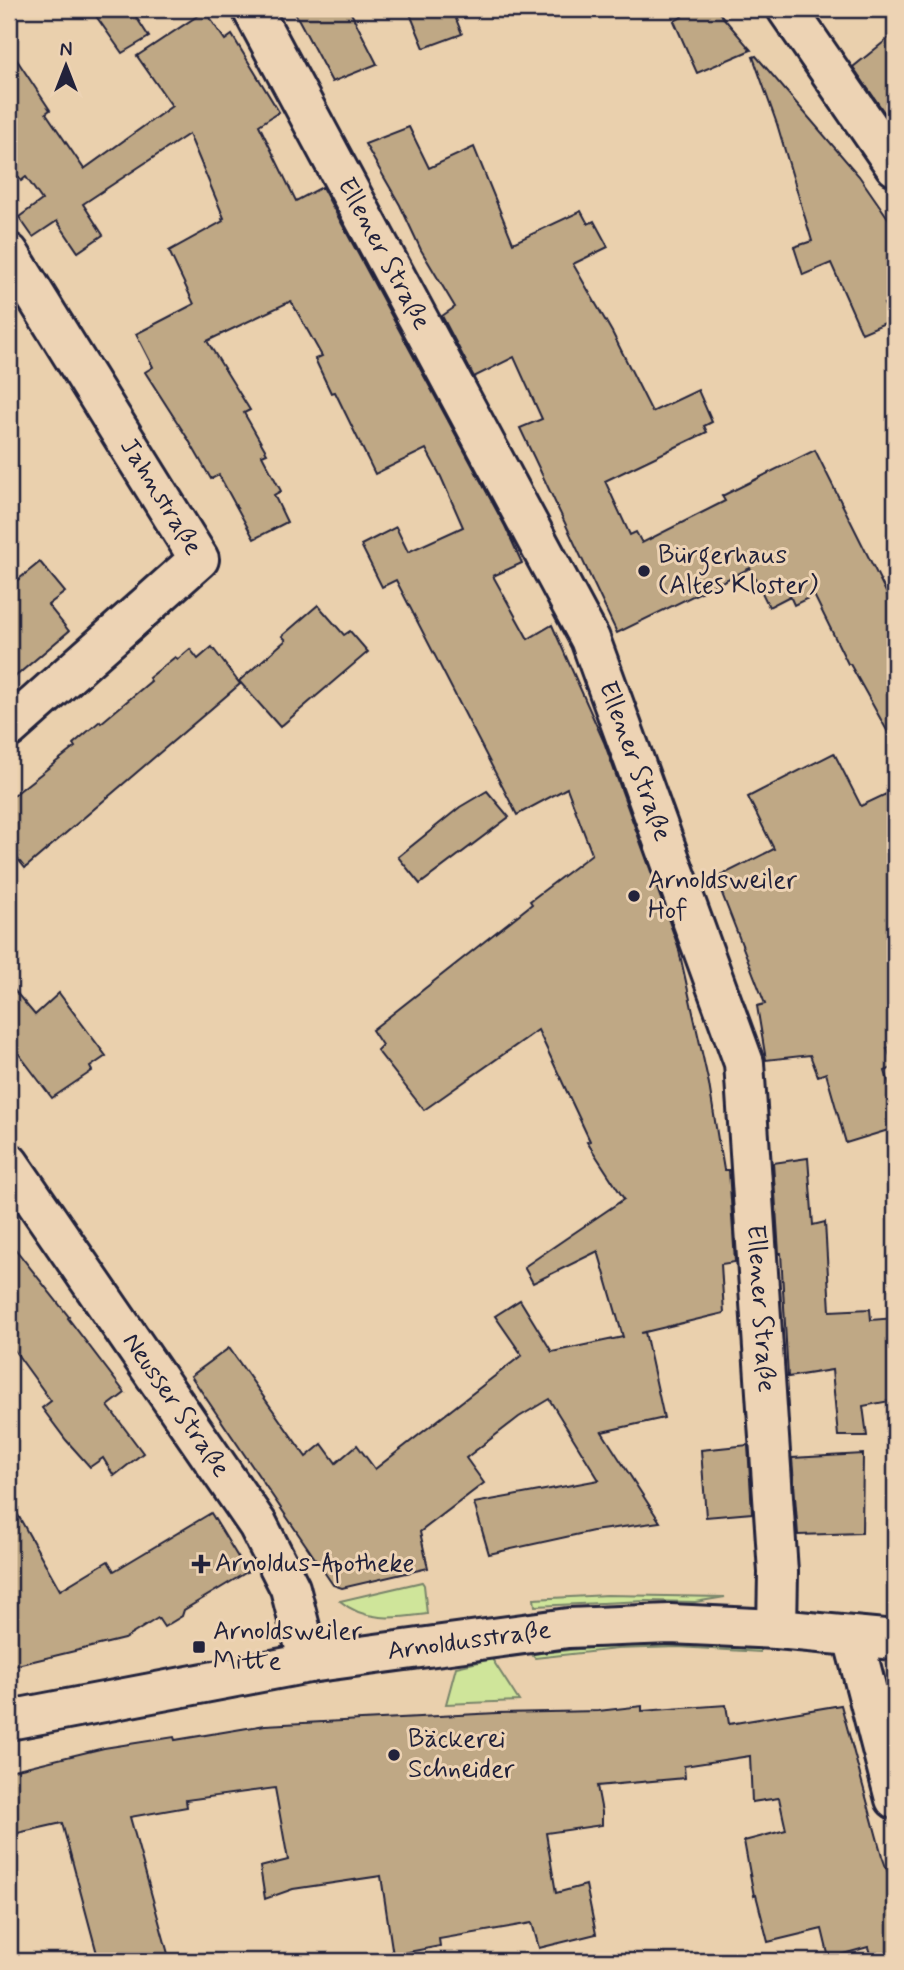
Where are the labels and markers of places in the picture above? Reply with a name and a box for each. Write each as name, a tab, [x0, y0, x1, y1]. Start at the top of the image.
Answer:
place label: Bürgerhaus (Altes Kloster)	[658, 539, 818, 603]
marker: Bürgerhaus (Altes Kloster)	[636, 563, 652, 579]
place label: Arnoldsweiler Hof	[648, 864, 797, 928]
marker: Arnoldsweiler Hof	[626, 888, 642, 904]
place label: Arnoldus-Apotheke	[215, 1547, 414, 1584]
marker: Arnoldus-Apotheke	[193, 1556, 209, 1572]
place label: Arnoldsweiler Mitte	[213, 1615, 362, 1679]
marker: Arnoldsweiler Mitte	[191, 1639, 207, 1655]
place label: Bäckerei Schneider	[408, 1723, 515, 1787]
marker: Bäckerei Schneider	[386, 1747, 402, 1763]

